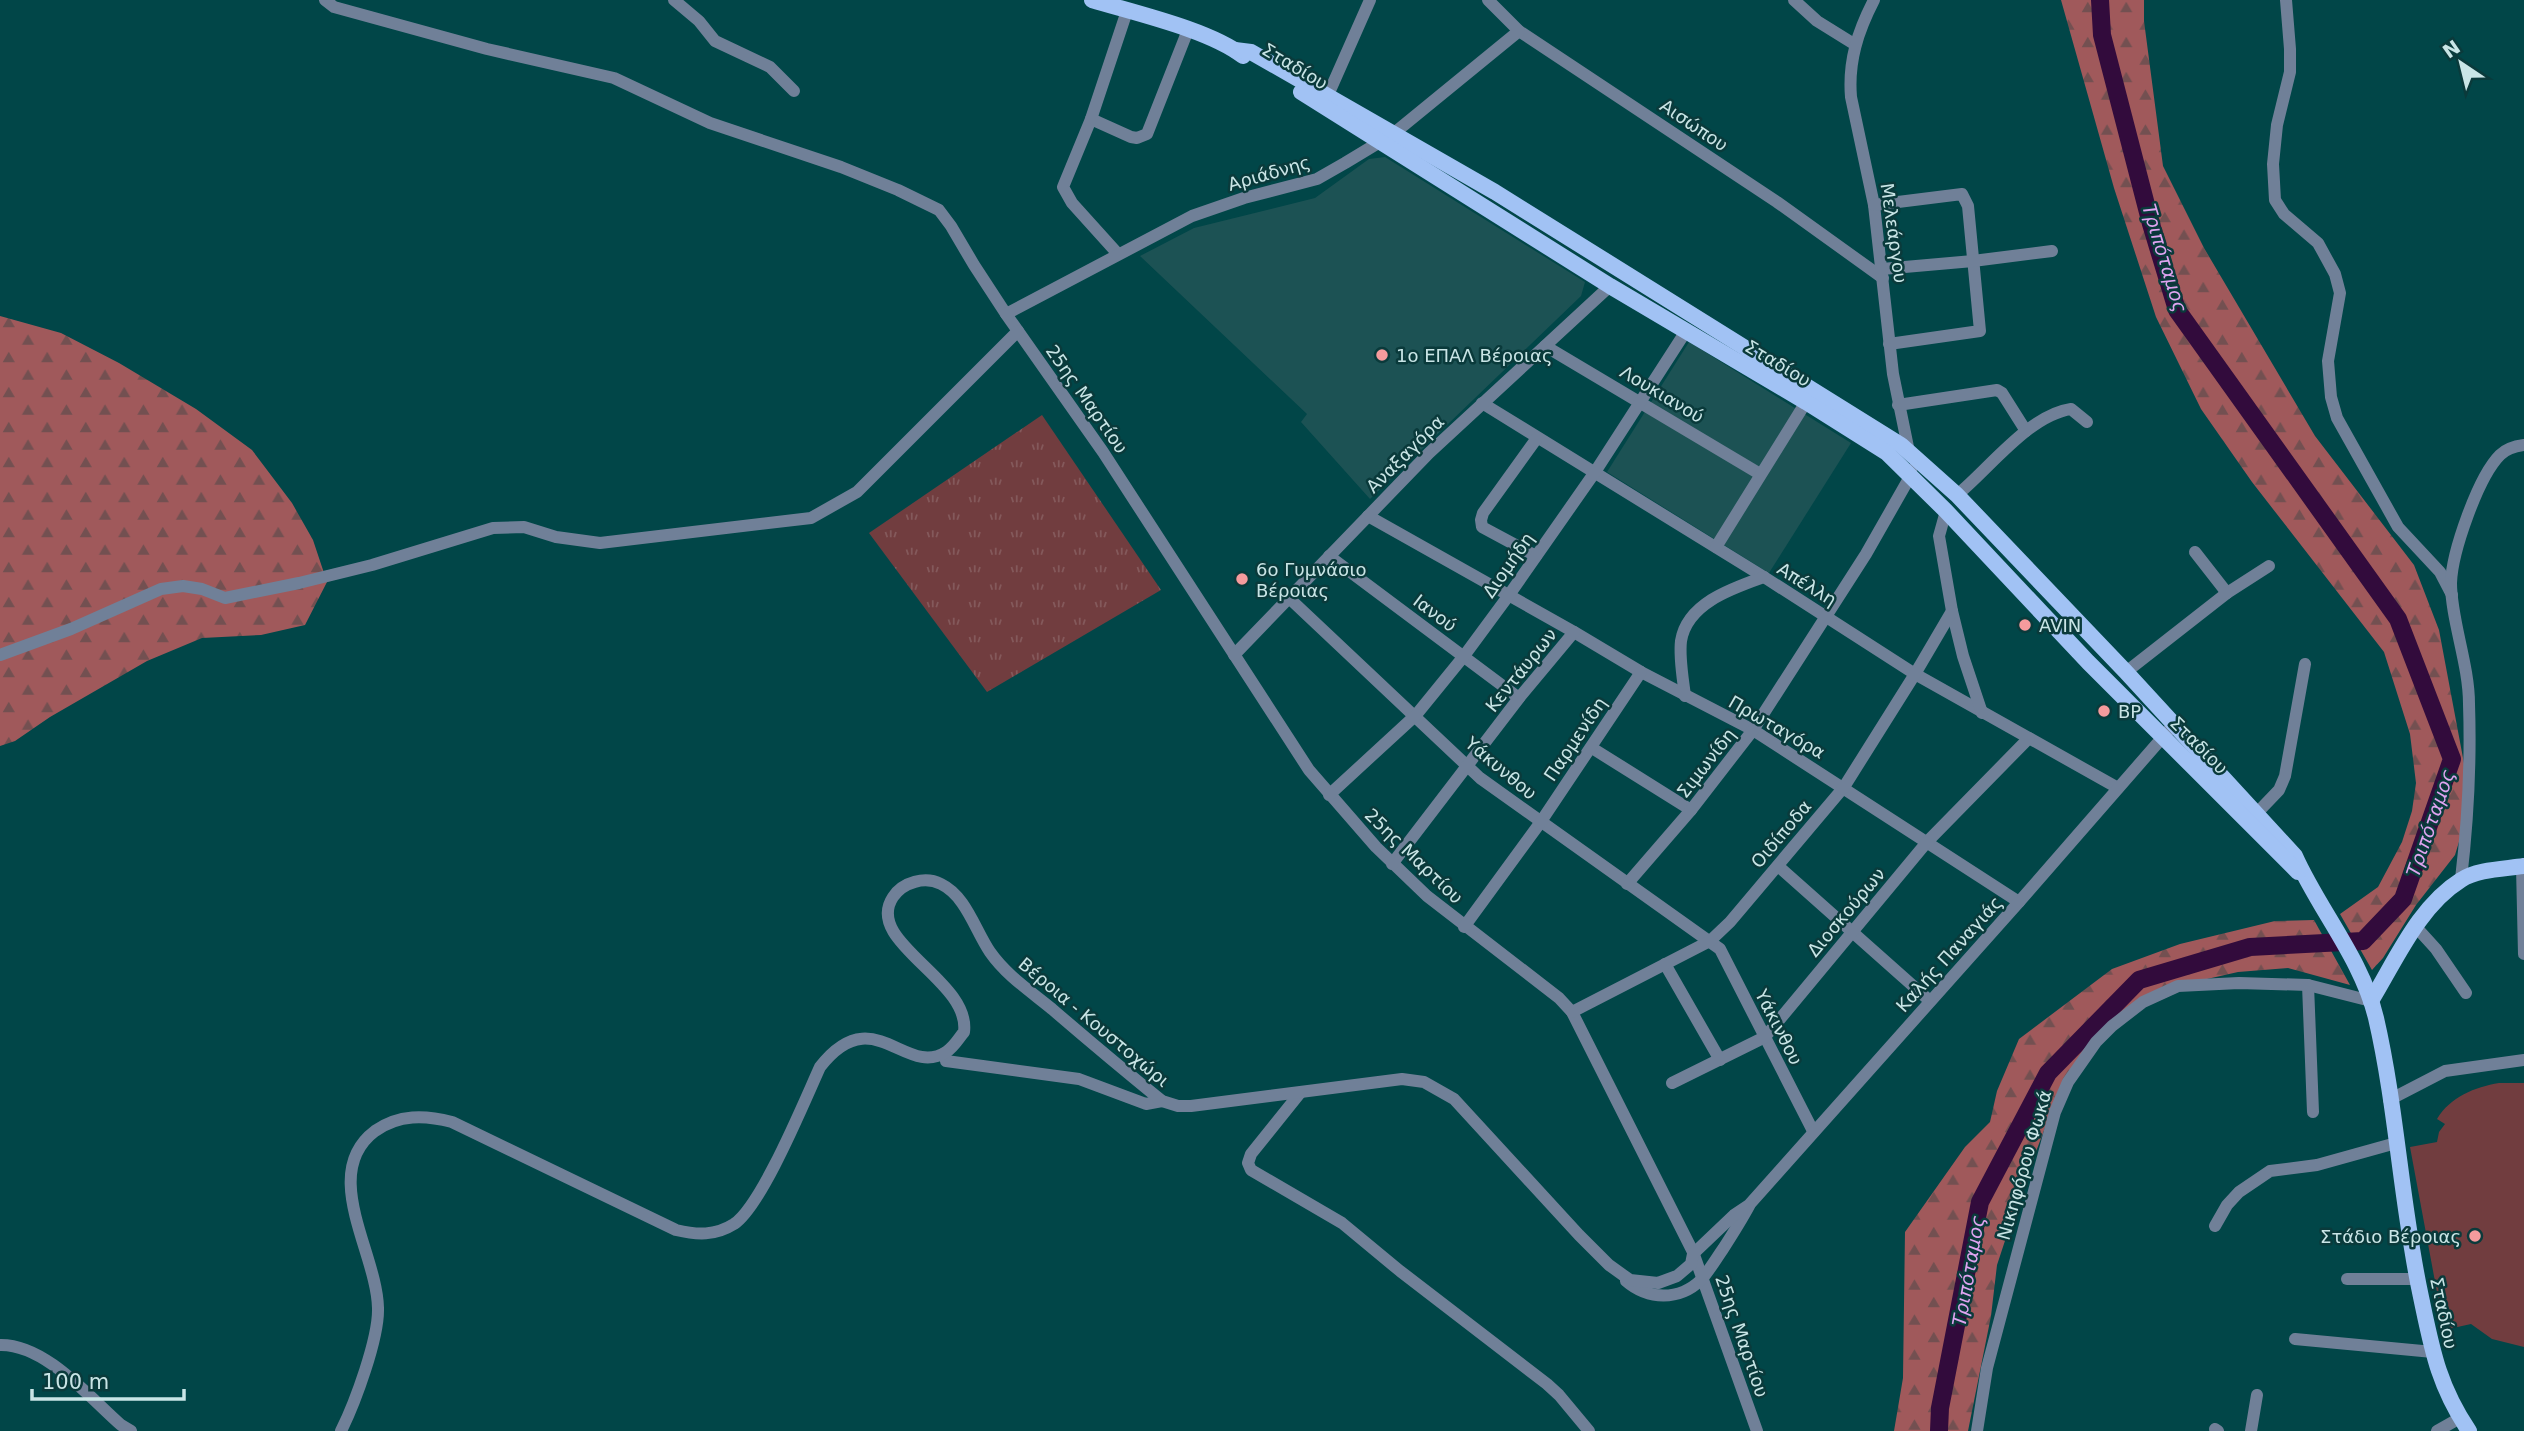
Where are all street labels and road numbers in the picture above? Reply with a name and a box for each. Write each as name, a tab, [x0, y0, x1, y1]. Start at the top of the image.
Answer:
street label: Σταδίου	[1258, 38, 1332, 94]
street label: Αισώπου	[1656, 95, 1732, 155]
street label: Αριάδνης	[1225, 151, 1313, 195]
street label: Μελεάργου	[1877, 182, 1911, 284]
street label: Σταδίου	[1741, 335, 1815, 391]
street label: 25ης Μαρτίου	[1042, 341, 1132, 457]
street label: Λουκιανού	[1616, 361, 1708, 427]
street label: Αναξαγόρα	[1362, 411, 1448, 497]
street label: Διομήδη	[1478, 528, 1538, 602]
street label: Απέλλη	[1774, 558, 1840, 610]
street label: Ιανού	[1409, 590, 1461, 636]
street label: Κεντάυρων	[1481, 624, 1561, 716]
street label: Πρωταγόρα	[1725, 691, 1829, 763]
street label: Παρμενίδη	[1539, 693, 1611, 785]
street label: Σταδίου	[2166, 712, 2232, 778]
street label: Σιμωνίδη	[1672, 724, 1740, 802]
street label: Υάκυνθου	[1460, 732, 1541, 804]
street label: Οιδίποδα	[1747, 796, 1815, 872]
street label: 25ης Μαρτίου	[1361, 804, 1467, 908]
street label: Διοσκούρων	[1803, 863, 1889, 961]
street label: Καλής Παναγιάς	[1892, 892, 2006, 1016]
street label: Βέροια - Κουστοχώρι	[1015, 953, 1173, 1091]
street label: Υάκινθου	[1751, 985, 1807, 1068]
street label: Νικηφόρου Φωκά	[1993, 1088, 2055, 1242]
street label: 25ης Μαρτίου	[1711, 1272, 1773, 1400]
street label: Σταδίου	[2426, 1275, 2462, 1351]

